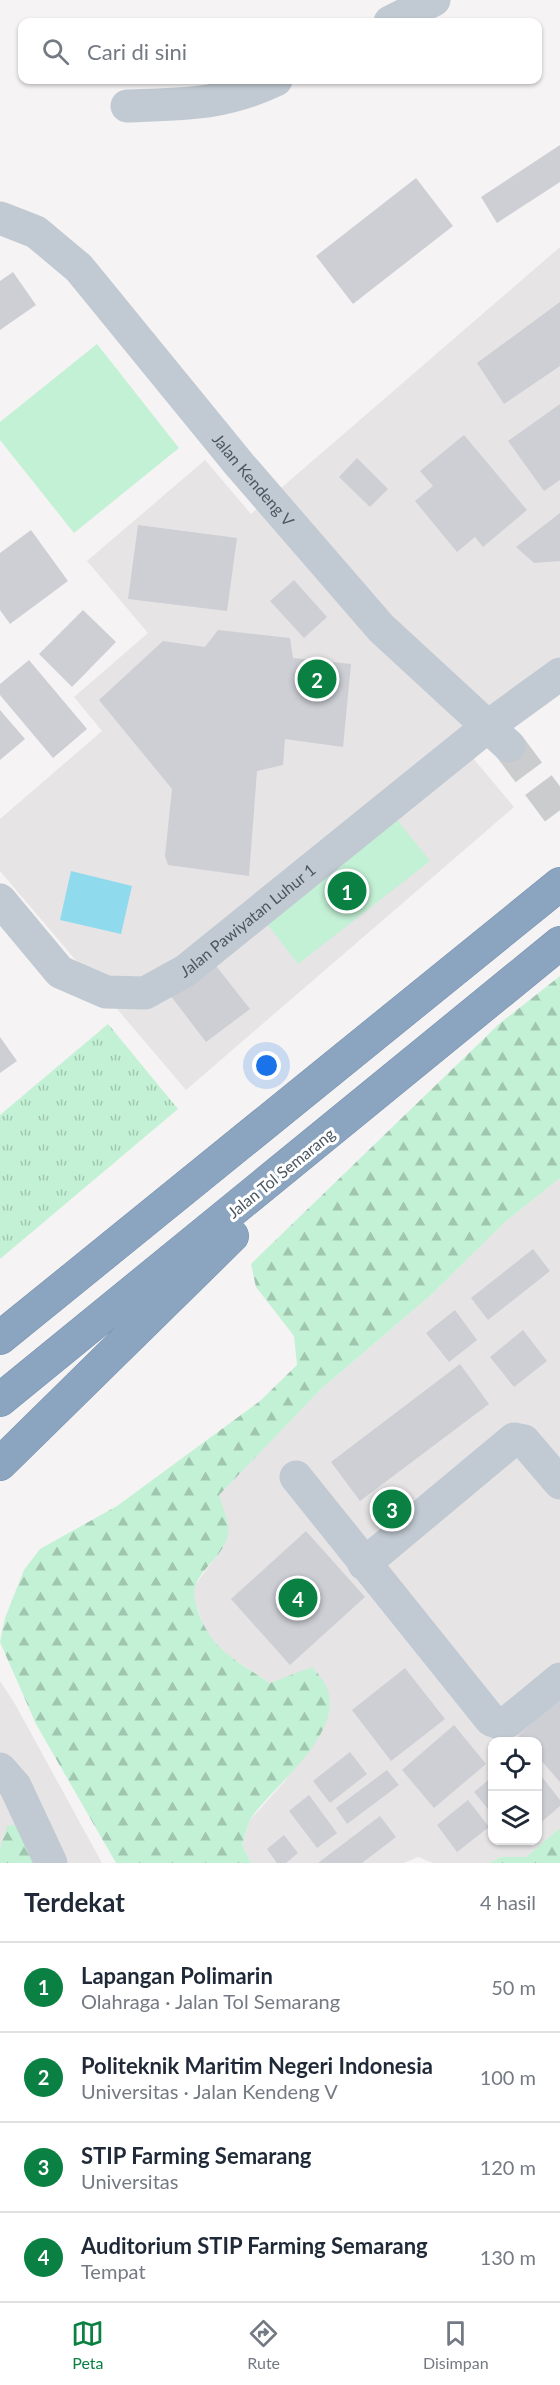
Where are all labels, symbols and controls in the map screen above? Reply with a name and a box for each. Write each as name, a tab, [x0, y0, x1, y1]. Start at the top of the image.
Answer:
search box	[18, 18, 542, 84]
icon: search	[39, 35, 72, 68]
text: Cari di sini	[87, 38, 187, 65]
street label: Jalan Kendeng V	[209, 429, 298, 530]
pin: 2	[298, 656, 336, 702]
street label: Jalan Pawiyatan Luhur 1	[177, 860, 319, 981]
pin: 1	[328, 868, 366, 914]
your location	[252, 1051, 281, 1080]
street label: Jalan Tol Semarang	[223, 1124, 338, 1222]
pin: 3	[372, 1486, 412, 1532]
pin: 4	[278, 1576, 318, 1620]
map controls	[488, 1737, 542, 1845]
button: locate	[488, 1737, 542, 1791]
button: layers	[488, 1791, 542, 1845]
text: Terdekat	[24, 1886, 125, 1918]
text: 4 hasil	[480, 1890, 536, 1914]
text: Lapangan Polimarin	[81, 1962, 273, 1989]
text: 1	[38, 1975, 49, 1999]
text: 50 m	[491, 1975, 536, 1999]
text: Olahraga · Jalan Tol Semarang	[81, 1989, 340, 2013]
text: Politeknik Maritim Negeri Indonesia	[81, 2052, 433, 2079]
text: 2	[38, 2065, 49, 2089]
text: 100 m	[480, 2065, 536, 2089]
text: Universitas · Jalan Kendeng V	[81, 2079, 338, 2103]
text: STIP Farming Semarang	[81, 2142, 311, 2169]
text: 3	[38, 2155, 49, 2179]
text: 120 m	[480, 2155, 536, 2179]
text: Universitas	[81, 2169, 178, 2193]
text: Auditorium STIP Farming Semarang	[81, 2232, 428, 2259]
text: 4	[38, 2245, 49, 2269]
text: 130 m	[480, 2245, 536, 2269]
text: Tempat	[81, 2259, 146, 2283]
tab: Peta	[71, 2317, 104, 2372]
tab: Rute	[247, 2317, 280, 2372]
tab: Disimpan	[423, 2317, 489, 2372]

